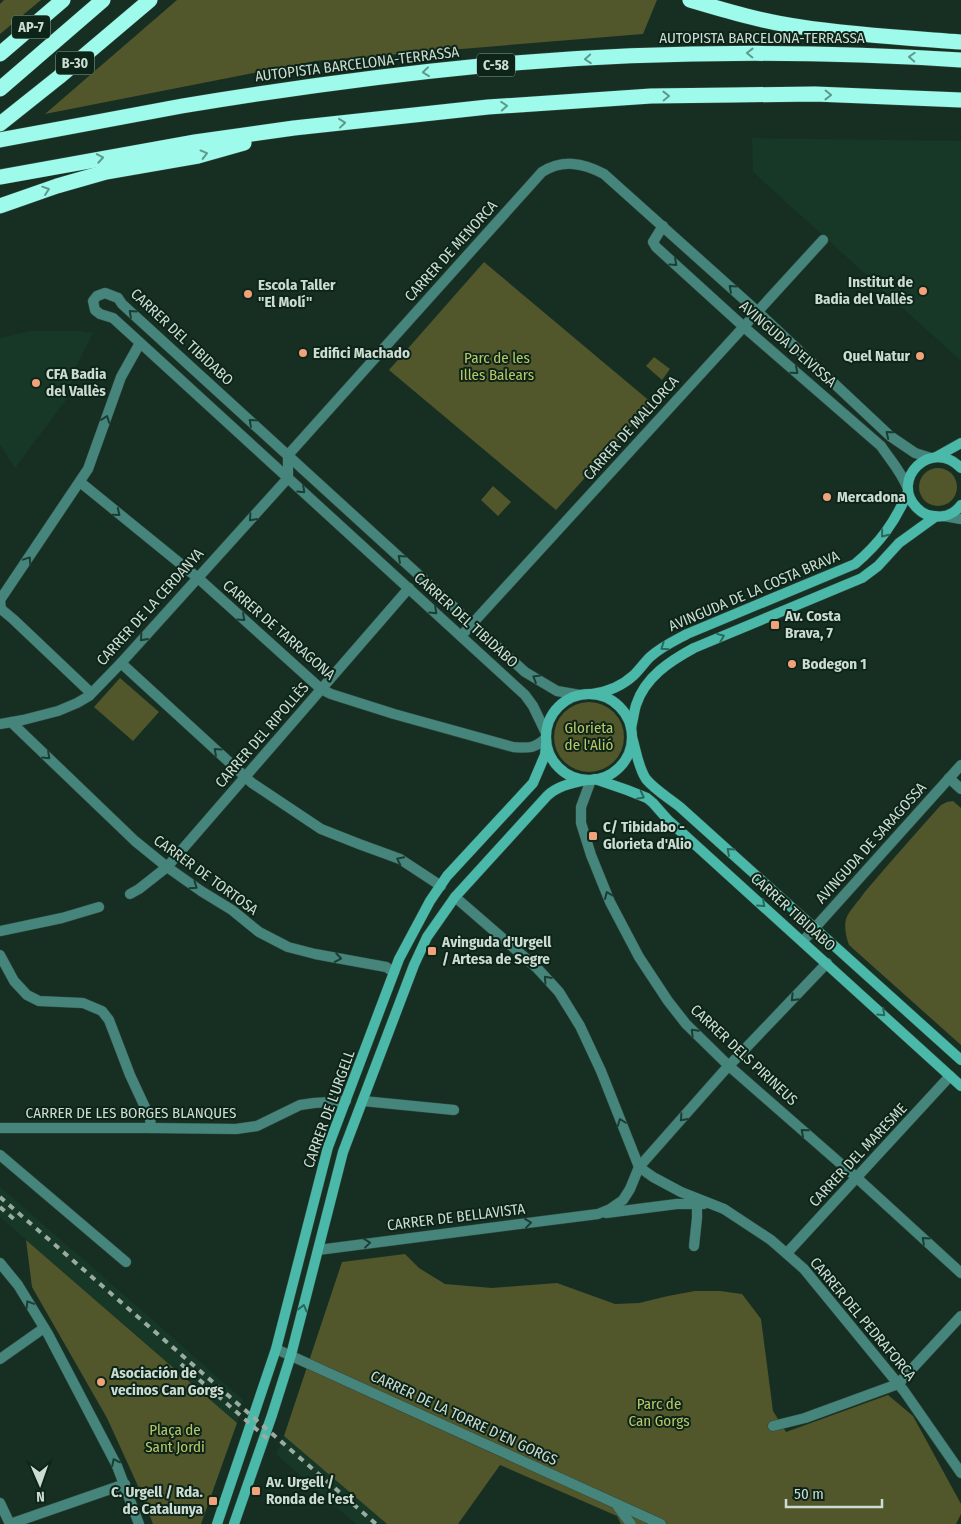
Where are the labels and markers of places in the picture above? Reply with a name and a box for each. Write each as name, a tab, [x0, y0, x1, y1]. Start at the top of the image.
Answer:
place label: Institut de Badia del Vallès	[815, 273, 913, 308]
place label: Escola Taller "El Molí"	[258, 276, 336, 311]
marker: Institut de Badia del Vallès	[917, 285, 929, 297]
marker: Escola Taller "El Molí"	[242, 288, 254, 300]
place label: Edifici Machado	[313, 344, 410, 362]
marker: Edifici Machado	[297, 347, 309, 359]
place label: Quel Natur	[843, 347, 910, 365]
marker: Quel Natur	[914, 350, 926, 362]
place label: CFA Badia del Vallès	[46, 365, 107, 400]
marker: CFA Badia del Vallès	[30, 377, 42, 389]
place label: Mercadona	[837, 488, 906, 506]
marker: Mercadona	[821, 491, 833, 503]
place label: Av. Costa Brava, 7	[784, 607, 841, 642]
marker: Av. Costa Brava, 7	[769, 619, 781, 631]
place label: Bodegon 1	[802, 655, 867, 673]
marker: Bodegon 1	[786, 658, 798, 670]
place label: C/ Tibidabo - Glorieta d'Alio	[603, 818, 692, 853]
marker: C/ Tibidabo - Glorieta d'Alio	[587, 830, 599, 842]
place label: Avinguda d'Urgell / Artesa de Segre	[441, 933, 552, 968]
marker: Avinguda d'Urgell / Artesa de Segre	[426, 945, 438, 957]
place label: Asociación de vecinos Can Gorgs	[110, 1364, 224, 1399]
marker: Asociación de vecinos Can Gorgs	[95, 1376, 107, 1388]
place label: Av. Urgell / Ronda de l'est	[265, 1473, 355, 1508]
place label: C. Urgell / Rda. de Catalunya	[111, 1483, 204, 1518]
marker: Av. Urgell / Ronda de l'est	[250, 1485, 262, 1497]
marker: C. Urgell / Rda. de Catalunya	[207, 1495, 219, 1507]

